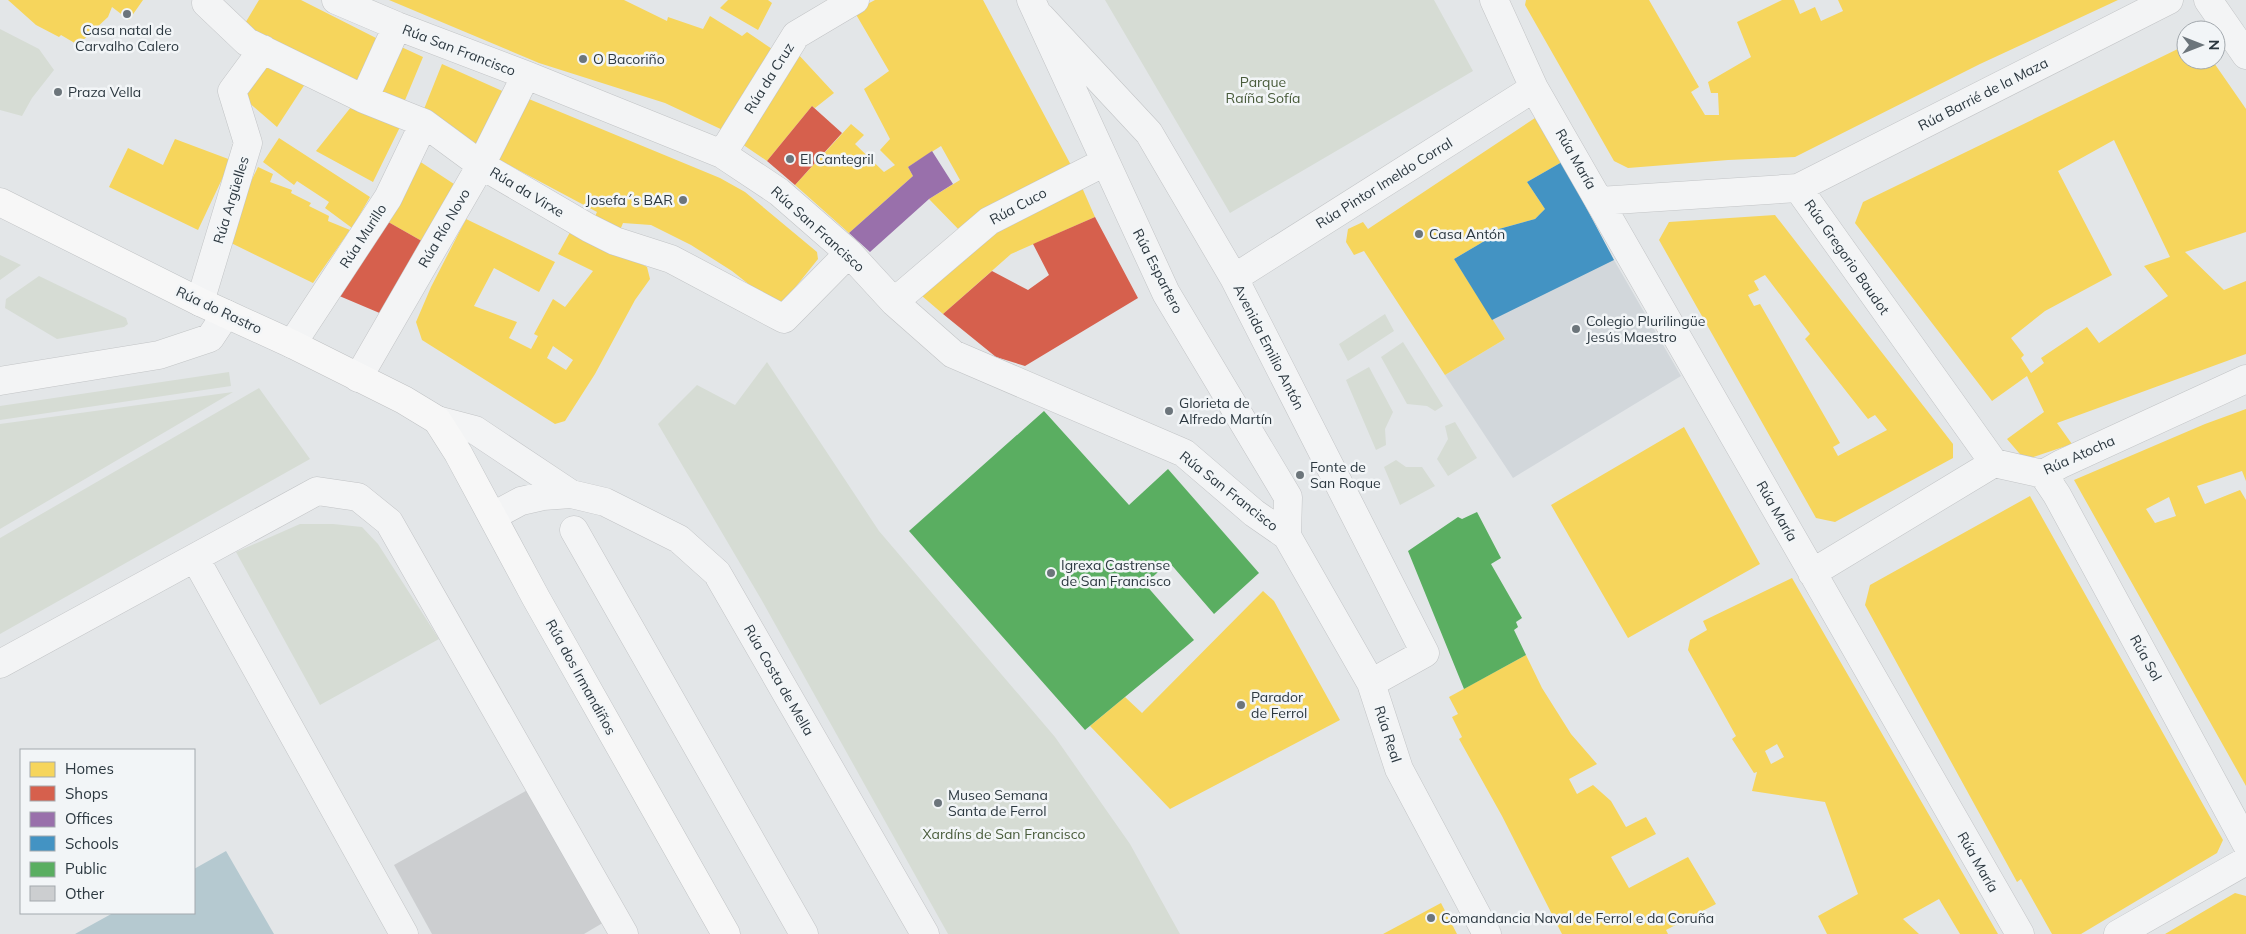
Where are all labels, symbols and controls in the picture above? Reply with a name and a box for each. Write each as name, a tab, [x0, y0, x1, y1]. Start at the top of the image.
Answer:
marker: Casa natal de Carvalho Calero	[121, 8, 133, 20]
street label: Rúa San Francisco	[400, 20, 518, 80]
north arrow	[2176, 20, 2226, 70]
place label: Casa natal de Carvalho Calero	[75, 21, 179, 55]
street label: Rúa da Cruz	[740, 39, 798, 117]
text: N	[2205, 40, 2223, 50]
place label: O Bacoriño	[593, 50, 665, 68]
marker: O Bacoriño	[577, 53, 589, 65]
street label: Rúa Barrié de la Maza	[1915, 53, 2051, 135]
park label: Parque Raíña Sofía	[1226, 73, 1300, 107]
place label: Praza Vella	[68, 83, 141, 101]
marker: Praza Vella	[52, 86, 64, 98]
street label: Rúa María	[1551, 125, 1601, 193]
street label: Rúa Pintor Imeldo Corral	[1312, 134, 1456, 232]
place label: El Cantegril	[800, 150, 874, 168]
marker: El Cantegril	[784, 153, 796, 165]
street label: Rúa Argüelles	[209, 154, 253, 246]
street label: Rúa da Virxe	[487, 163, 567, 221]
street label: Rúa San Francisco	[767, 182, 869, 276]
street label: Rúa Cuco	[986, 183, 1050, 229]
street label: Rúa Río Novo	[414, 185, 474, 271]
place label: Josefa´s BAR	[586, 191, 673, 209]
marker: Josefa´s BAR	[677, 194, 689, 206]
street label: Rúa Gregorio Baudot	[1801, 196, 1894, 318]
street label: Rúa Murillo	[336, 200, 390, 272]
place label: Casa Antón	[1429, 225, 1505, 243]
street label: Rúa Espartero	[1129, 226, 1187, 316]
marker: Casa Antón	[1413, 228, 1425, 240]
street label: Avenida Emilio Antón	[1230, 281, 1308, 413]
street label: Rúa do Rastro	[173, 282, 265, 338]
place label: Colegio Plurilingüe Jesús Maestro	[1586, 312, 1705, 346]
marker: Colegio Plurilingüe Jesús Maestro	[1570, 323, 1582, 335]
place label: Glorieta de Alfredo Martín	[1179, 394, 1272, 428]
marker: Glorieta de Alfredo Martín	[1163, 405, 1175, 417]
street label: Rúa Atocha	[2040, 431, 2118, 479]
street label: Rúa San Francisco	[1176, 447, 1282, 535]
place label: Fonte de San Roque	[1310, 458, 1381, 492]
marker: Fonte de San Roque	[1294, 469, 1306, 481]
street label: Rúa María	[1752, 477, 1802, 545]
place label: Igrexa Castrense de San Francisco	[1061, 556, 1171, 590]
marker: Igrexa Castrense de San Francisco	[1045, 567, 1057, 579]
street label: Rúa dos Irmandiños	[542, 616, 620, 738]
street label: Rúa Costa de Mella	[740, 621, 818, 739]
street label: Rúa Sol	[2126, 632, 2166, 684]
place label: Parador de Ferrol	[1251, 688, 1307, 722]
marker: Parador de Ferrol	[1235, 699, 1247, 711]
street label: Rúa Real	[1370, 703, 1406, 765]
legend	[20, 749, 195, 914]
text: Homes	[65, 759, 114, 778]
text: Shops	[65, 784, 108, 803]
place label: Museo Semana Santa de Ferrol	[948, 786, 1048, 820]
marker: Museo Semana Santa de Ferrol	[932, 797, 944, 809]
text: Offices	[65, 809, 113, 828]
park label: Xardíns de San Francisco	[922, 825, 1086, 843]
street label: Rúa María	[1953, 828, 2003, 896]
text: Schools	[65, 834, 119, 853]
text: Public	[65, 859, 107, 878]
text: Other	[65, 884, 105, 903]
place label: Comandancia Naval de Ferrol e da Coruña	[1441, 909, 1714, 927]
marker: Comandancia Naval de Ferrol e da Coruña	[1425, 912, 1437, 924]

